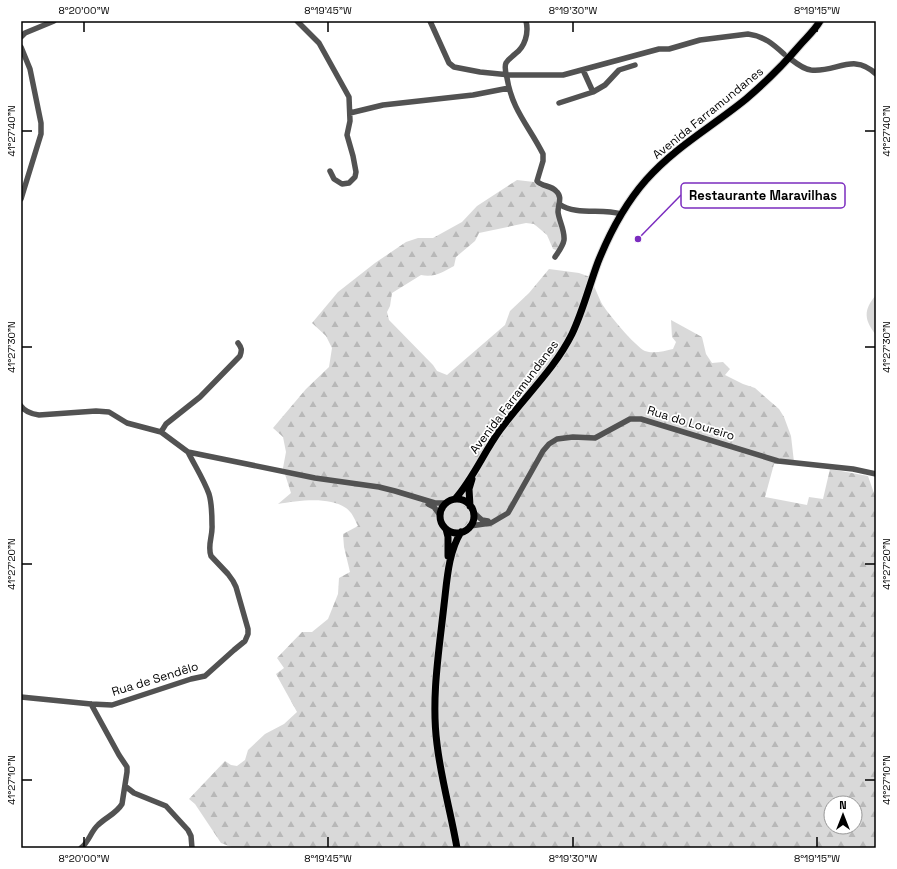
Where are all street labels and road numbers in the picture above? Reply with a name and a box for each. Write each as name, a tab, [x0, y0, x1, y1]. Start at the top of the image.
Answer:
street label: Avenida Farramundanes	[649, 63, 767, 163]
street label: Avenida Farramundanes	[466, 337, 562, 457]
street label: Rua do Loureiro	[645, 402, 737, 444]
street label: Rua de Sendêlo	[110, 658, 200, 700]

